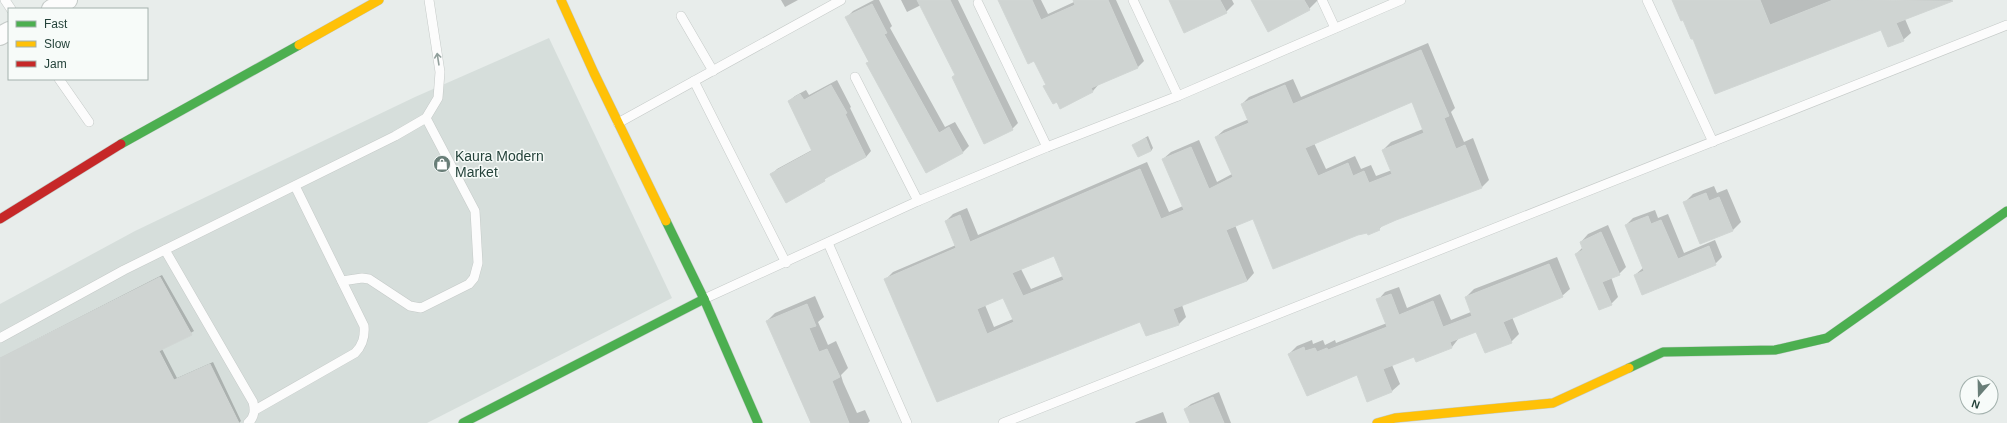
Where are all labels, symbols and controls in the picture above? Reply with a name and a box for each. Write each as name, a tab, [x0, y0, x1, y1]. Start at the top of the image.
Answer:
legend	[8, 8, 148, 80]
text: Fast	[44, 17, 68, 31]
text: Slow	[44, 37, 70, 51]
one-way arrow	[434, 53, 442, 66]
text: Jam	[44, 57, 67, 71]
place label: Kaura Modern Market	[455, 148, 544, 180]
shop icon: Kaura Modern Market	[432, 154, 452, 174]
north arrow	[1959, 375, 1999, 415]
text: N	[1970, 397, 1981, 411]

